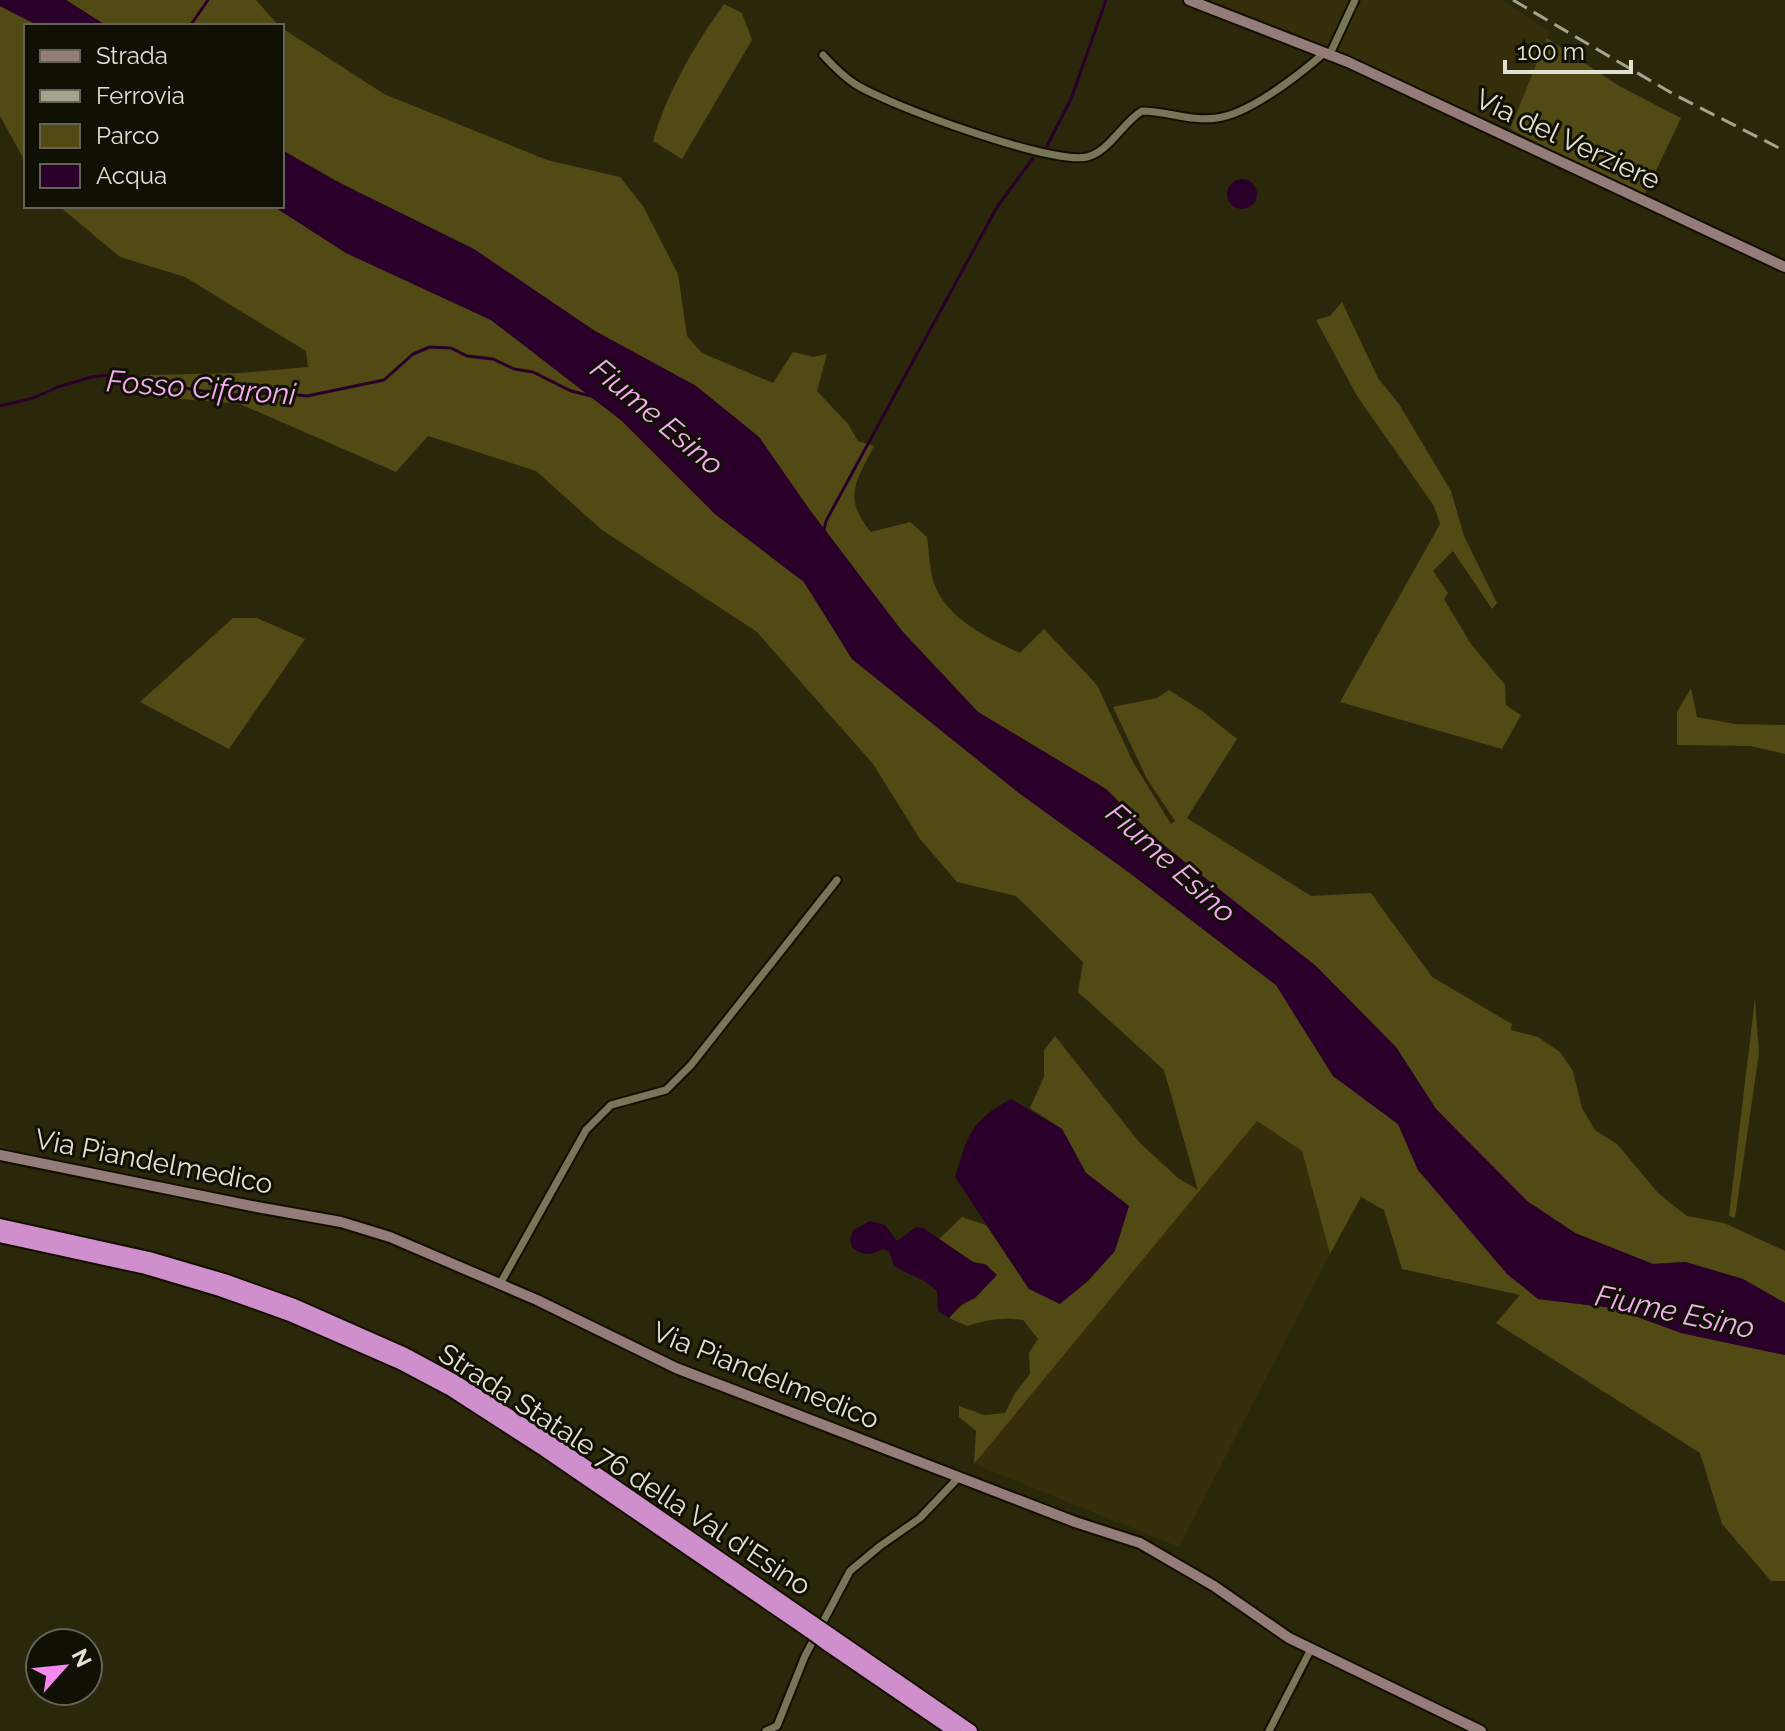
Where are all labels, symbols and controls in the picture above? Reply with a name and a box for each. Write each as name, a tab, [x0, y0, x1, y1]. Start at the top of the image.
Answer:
legend	[24, 24, 284, 208]
scale bar	[1505, 24, 1631, 74]
text: 100 m	[1517, 37, 1585, 66]
text: Strada	[96, 41, 168, 70]
text: Ferrovia	[96, 81, 185, 110]
street label: Via del Verziere	[1470, 82, 1665, 197]
text: Parco	[96, 121, 159, 150]
text: Acqua	[96, 161, 167, 190]
water label: Fiume Esino	[584, 351, 731, 482]
water label: Fosso Cifaroni	[105, 363, 297, 412]
water label: Fiume Esino	[1099, 795, 1243, 930]
street label: Via Piandelmedico	[32, 1122, 276, 1201]
water label: Fiume Esino	[1592, 1278, 1758, 1345]
street label: Via Piandelmedico	[648, 1315, 884, 1436]
street label: Strada Statale 76 della Val d'Esino	[433, 1337, 817, 1602]
north arrow	[24, 1627, 104, 1707]
text: N	[66, 1645, 97, 1671]

